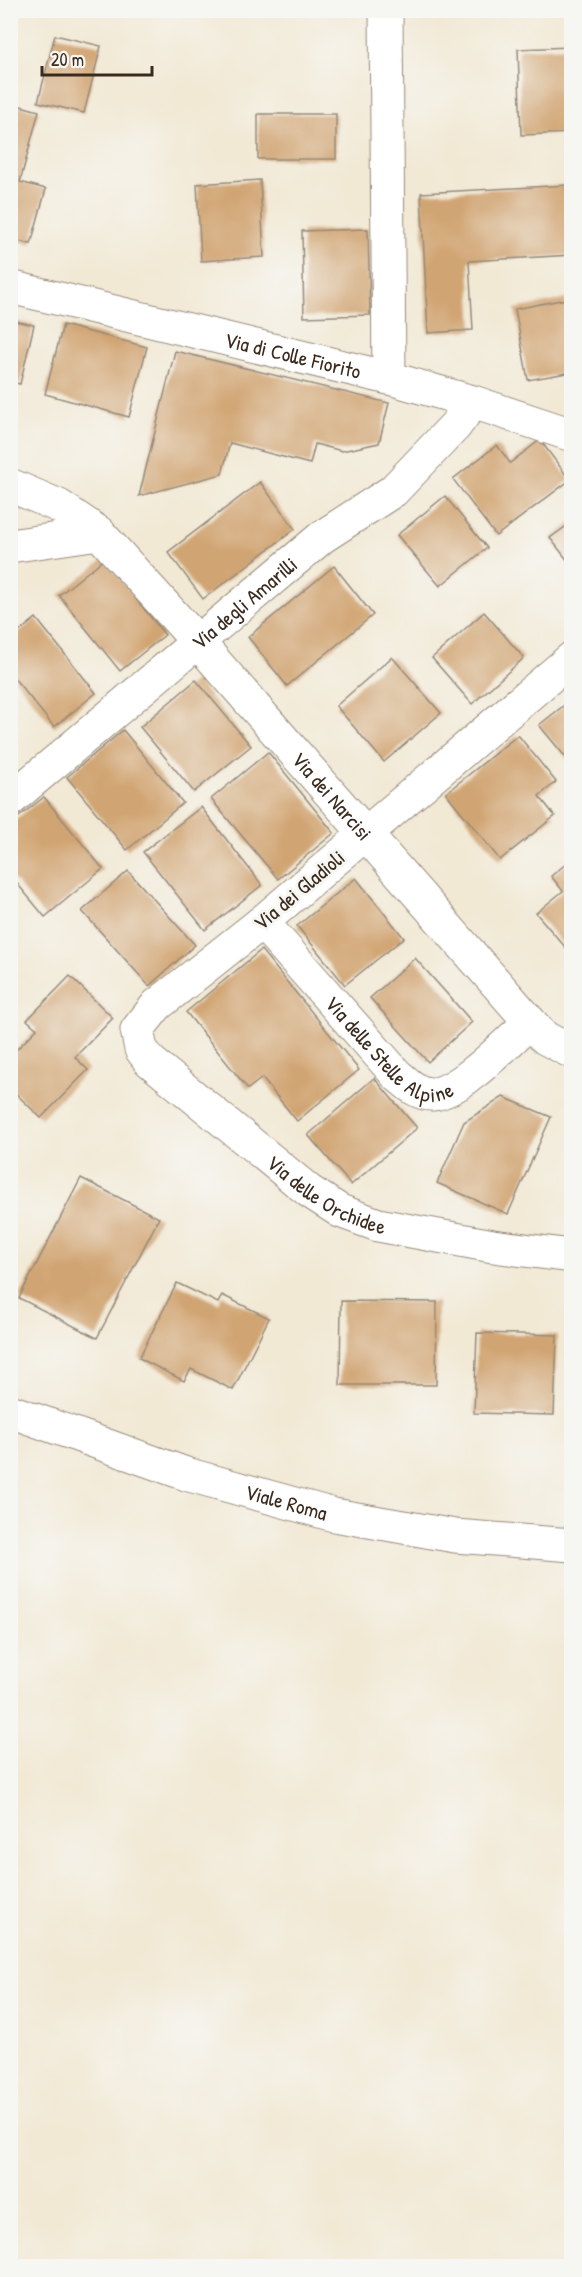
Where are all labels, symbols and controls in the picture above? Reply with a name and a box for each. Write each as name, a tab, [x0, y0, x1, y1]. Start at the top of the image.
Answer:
scale bar	[42, 39, 152, 77]
text: 20 m	[51, 47, 84, 72]
street label: Via di Colle Fiorito	[222, 325, 364, 385]
street label: Via degli Amarilli	[185, 550, 303, 656]
street label: Via dei Narcisi	[286, 745, 379, 846]
street label: Via dei Gladioli	[247, 843, 351, 937]
street label: Via delle Stelle Alpine	[319, 989, 458, 1109]
street label: Via delle Orchidee	[261, 1148, 388, 1241]
street label: Viale Roma	[242, 1477, 331, 1527]

